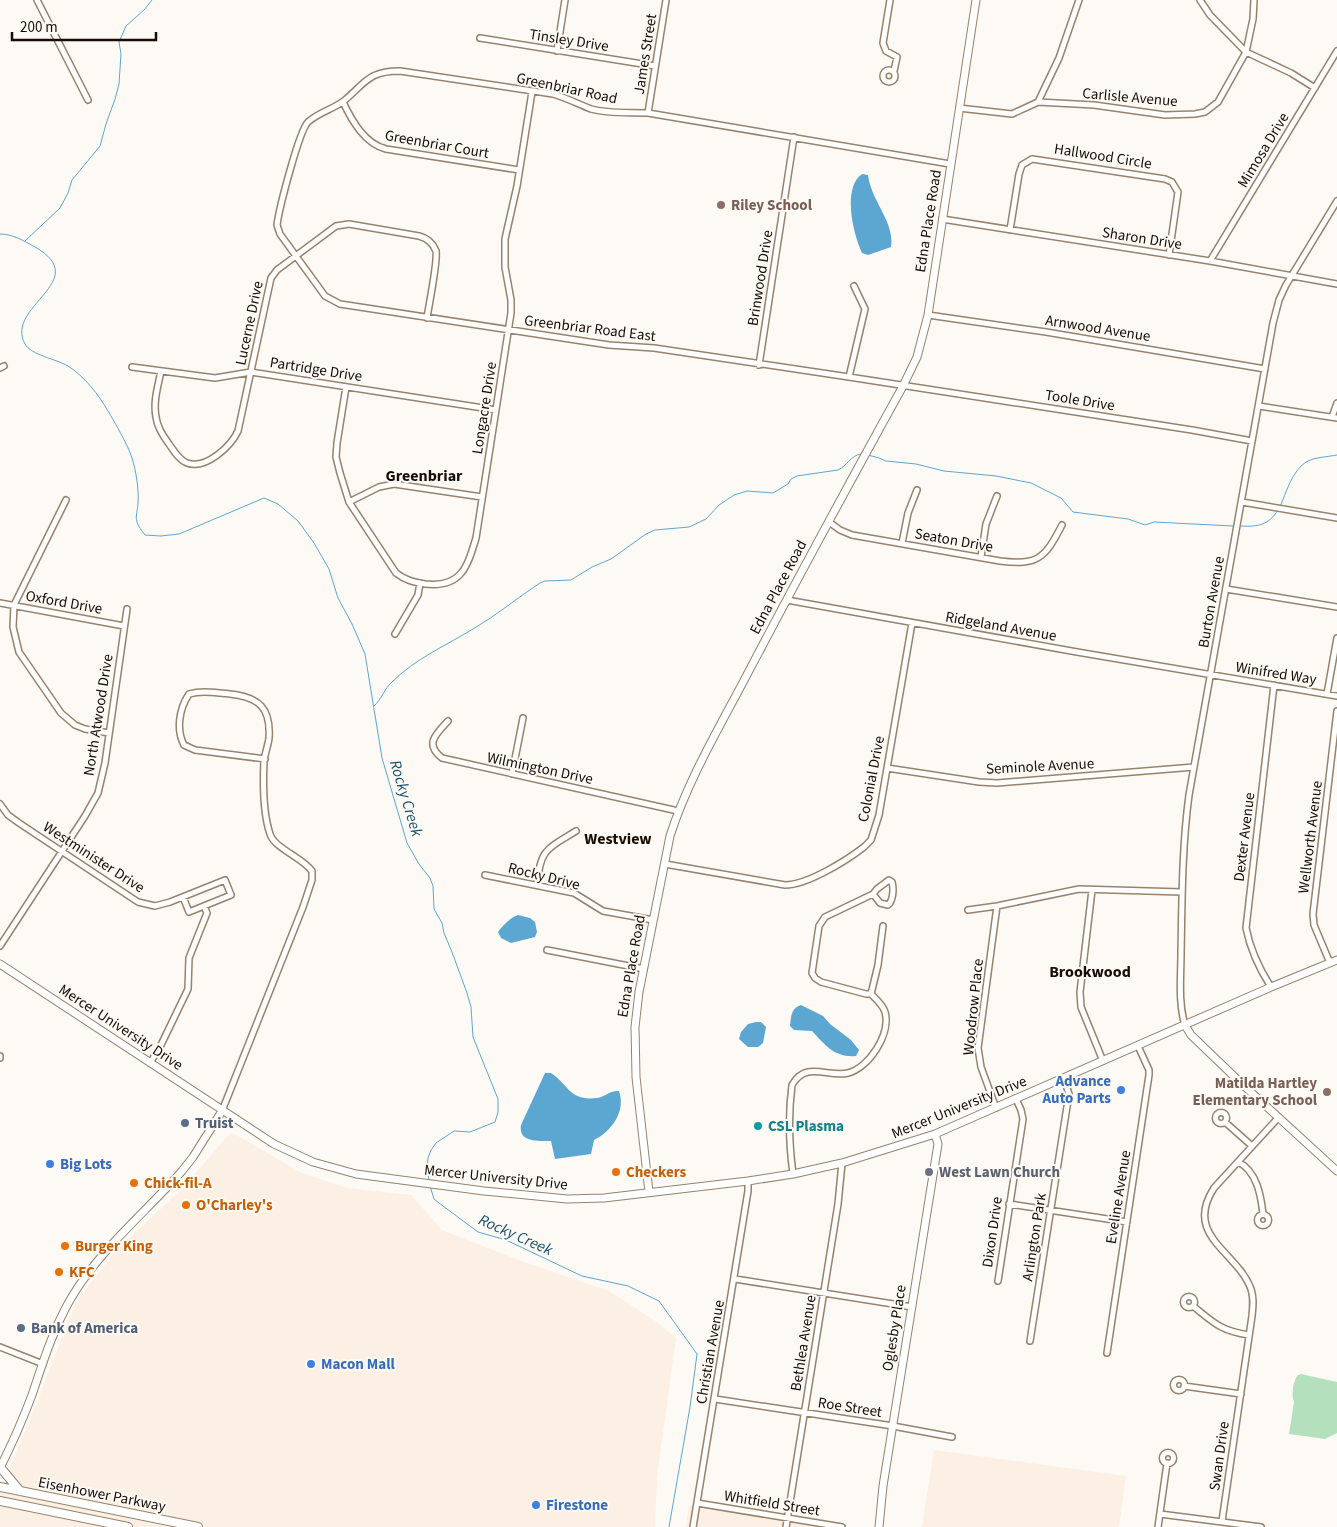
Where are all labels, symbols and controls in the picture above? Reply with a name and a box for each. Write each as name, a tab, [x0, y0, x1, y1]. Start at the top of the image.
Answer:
scale bar	[12, 10, 156, 42]
street label: James Street	[629, 12, 662, 96]
text: 200 m	[20, 17, 58, 38]
street label: Tinsley Drive	[528, 24, 610, 57]
street label: Greenbriar Road	[515, 68, 619, 109]
street label: Carlisle Avenue	[1081, 83, 1179, 112]
street label: Mimosa Drive	[1233, 109, 1294, 192]
street label: Greenbriar Court	[383, 125, 491, 164]
street label: Hallwood Circle	[1053, 138, 1153, 175]
street label: Edna Place Road	[910, 168, 947, 274]
place label: Riley School	[731, 195, 813, 216]
marker: Riley School	[715, 199, 727, 211]
street label: Sharon Drive	[1100, 222, 1183, 255]
street label: Brinwood Drive	[743, 229, 778, 328]
street label: Lucerne Drive	[230, 279, 269, 367]
street label: Greenbriar Road East	[523, 310, 657, 347]
street label: Arnwood Avenue	[1044, 310, 1152, 347]
street label: Partridge Drive	[268, 352, 364, 387]
street label: Longacre Drive	[467, 360, 502, 456]
street label: Toole Drive	[1044, 385, 1116, 416]
district label: Greenbriar	[386, 465, 463, 487]
street label: Seaton Drive	[913, 523, 995, 558]
street label: Edna Place Road	[745, 536, 812, 638]
street label: Burton Avenue	[1193, 555, 1230, 650]
street label: Oxford Drive	[24, 585, 104, 620]
street label: Ridgeland Avenue	[944, 606, 1058, 647]
street label: North Atwood Drive	[78, 653, 118, 778]
street label: Winifred Way	[1234, 657, 1318, 690]
street label: Colonial Drive	[853, 734, 890, 824]
street label: Wilmington Drive	[485, 747, 595, 790]
street label: Seminole Avenue	[985, 753, 1095, 780]
water label: Rocky Creek	[384, 757, 428, 840]
street label: Wellworth Avenue	[1293, 780, 1328, 895]
street label: Dexter Avenue	[1229, 791, 1260, 883]
street label: Westminister Drive	[39, 817, 149, 898]
district label: Westview	[584, 828, 652, 850]
street label: Rocky Drive	[506, 857, 582, 896]
street label: Edna Place Road	[612, 913, 651, 1019]
street label: Woodrow Place	[958, 958, 989, 1056]
district label: Brookwood	[1049, 961, 1131, 983]
street label: Mercer University Drive	[55, 979, 187, 1076]
street label: Mercer University Drive	[888, 1071, 1030, 1144]
place label: Advance Auto Parts	[1042, 1071, 1111, 1109]
place label: Matilda Hartley Elementary School	[1192, 1073, 1318, 1111]
marker: Advance Auto Parts	[1115, 1084, 1127, 1096]
marker: Matilda Hartley Elementary School	[1321, 1086, 1333, 1098]
place label: Truist	[195, 1113, 234, 1134]
place label: CSL Plasma	[768, 1116, 844, 1137]
marker: Truist	[179, 1117, 191, 1129]
marker: CSL Plasma	[752, 1120, 764, 1132]
street label: Eveline Avenue	[1101, 1149, 1136, 1245]
place label: Big Lots	[60, 1154, 112, 1175]
marker: Big Lots	[44, 1158, 56, 1170]
street label: Mercer University Drive	[423, 1160, 569, 1195]
place label: Checkers	[626, 1162, 686, 1183]
place label: West Lawn Church	[939, 1162, 1060, 1183]
marker: Checkers	[610, 1166, 622, 1178]
marker: West Lawn Church	[923, 1166, 935, 1178]
place label: Chick-fil-A	[144, 1173, 212, 1194]
marker: Chick-fil-A	[128, 1177, 140, 1189]
street label: Arlington Park	[1017, 1191, 1052, 1283]
place label: O'Charley's	[196, 1195, 273, 1216]
street label: Dixon Drive	[977, 1195, 1008, 1269]
marker: O'Charley's	[180, 1199, 192, 1211]
water label: Rocky Creek	[475, 1209, 556, 1261]
place label: Burger King	[75, 1236, 153, 1257]
marker: Burger King	[59, 1240, 71, 1252]
place label: KFC	[69, 1262, 95, 1283]
marker: KFC	[53, 1266, 65, 1278]
street label: Oglesby Place	[877, 1283, 912, 1373]
street label: Bethlea Avenue	[786, 1293, 821, 1393]
street label: Christian Avenue	[691, 1298, 730, 1406]
place label: Bank of America	[31, 1318, 138, 1339]
marker: Bank of America	[15, 1322, 27, 1334]
place label: Macon Mall	[321, 1354, 395, 1375]
marker: Macon Mall	[305, 1358, 317, 1370]
street label: Roe Street	[816, 1392, 883, 1423]
street label: Swan Drive	[1204, 1420, 1235, 1492]
street label: Eisenhower Parkway	[36, 1472, 167, 1517]
street label: Whitfield Street	[722, 1486, 821, 1521]
place label: Firestone	[546, 1495, 608, 1516]
marker: Firestone	[530, 1499, 542, 1511]

